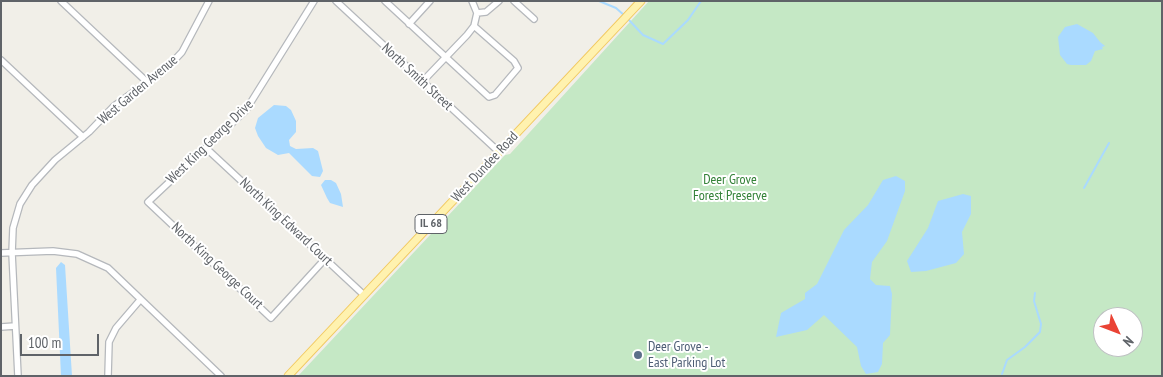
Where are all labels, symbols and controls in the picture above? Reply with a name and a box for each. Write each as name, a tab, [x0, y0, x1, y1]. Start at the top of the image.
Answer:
street label: North Smith Street	[378, 40, 456, 114]
street label: West Garden Avenue	[95, 52, 181, 128]
street label: West King George Drive	[163, 96, 257, 188]
street label: West Dundee Road	[448, 128, 522, 206]
park label: Deer Grove Forest Preserve	[693, 172, 767, 204]
street label: North King Edward Court	[236, 175, 336, 269]
road number: IL 68	[415, 214, 447, 233]
street label: North King George Court	[168, 219, 266, 313]
north arrow	[1093, 307, 1143, 357]
scale bar	[22, 324, 101, 356]
text: 100 m	[28, 333, 61, 352]
text: N	[1119, 333, 1137, 350]
place label: Deer Grove - East Parking Lot	[648, 339, 725, 372]
marker: Deer Grove - East Parking Lot	[632, 349, 644, 361]

